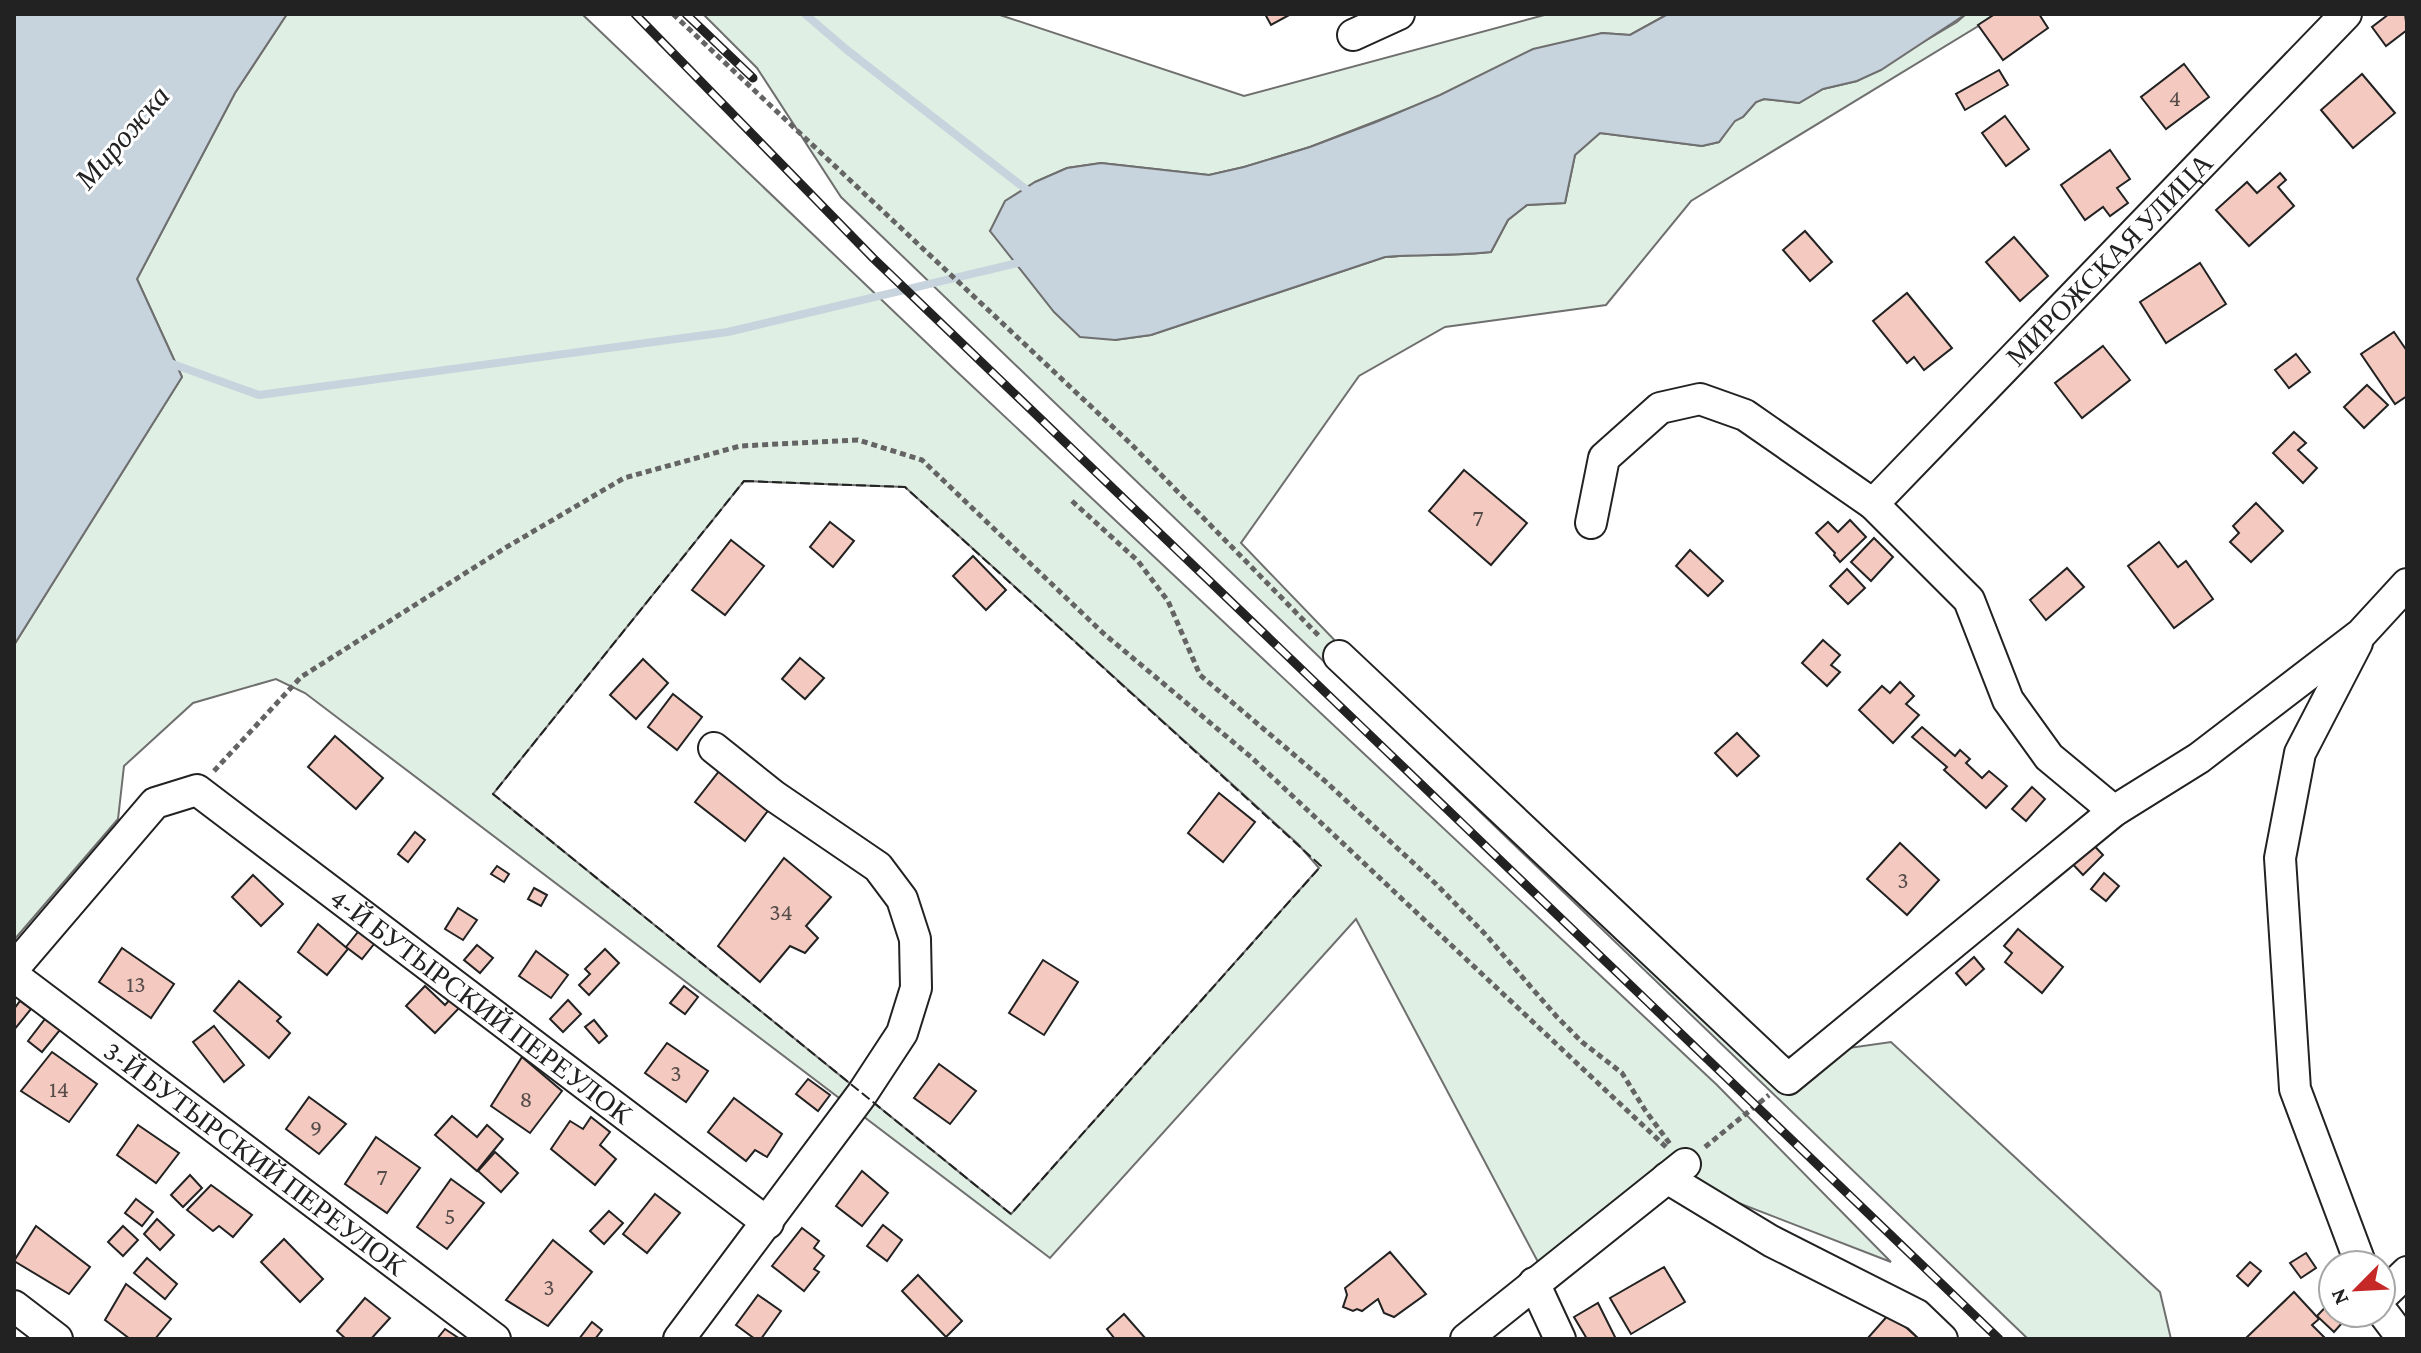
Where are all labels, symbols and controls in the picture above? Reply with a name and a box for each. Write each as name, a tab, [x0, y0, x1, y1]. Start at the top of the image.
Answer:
water label: Мирожка	[68, 79, 176, 196]
house number: 4	[2169, 84, 2181, 111]
street label: МИРОЖСКАЯ УЛИЦА	[2000, 146, 2219, 372]
house number: 7	[1472, 504, 1484, 531]
house number: 3	[1897, 866, 1909, 893]
street label: 4-Й БУТЫРСКИЙ ПЕРЕУЛОК	[325, 882, 639, 1130]
house number: 34	[769, 898, 793, 925]
house number: 13	[126, 970, 146, 997]
street label: 3-Й БУТЫРСКИЙ ПЕРЕУЛОК	[98, 1034, 412, 1282]
house number: 3	[670, 1059, 682, 1086]
house number: 14	[49, 1075, 69, 1102]
house number: 8	[520, 1085, 532, 1112]
house number: 9	[310, 1114, 322, 1141]
house number: 7	[376, 1163, 388, 1190]
house number: 5	[444, 1202, 456, 1229]
north arrow	[2317, 1249, 2397, 1329]
house number: 3	[543, 1273, 555, 1300]
text: N	[2325, 1285, 2354, 1309]

